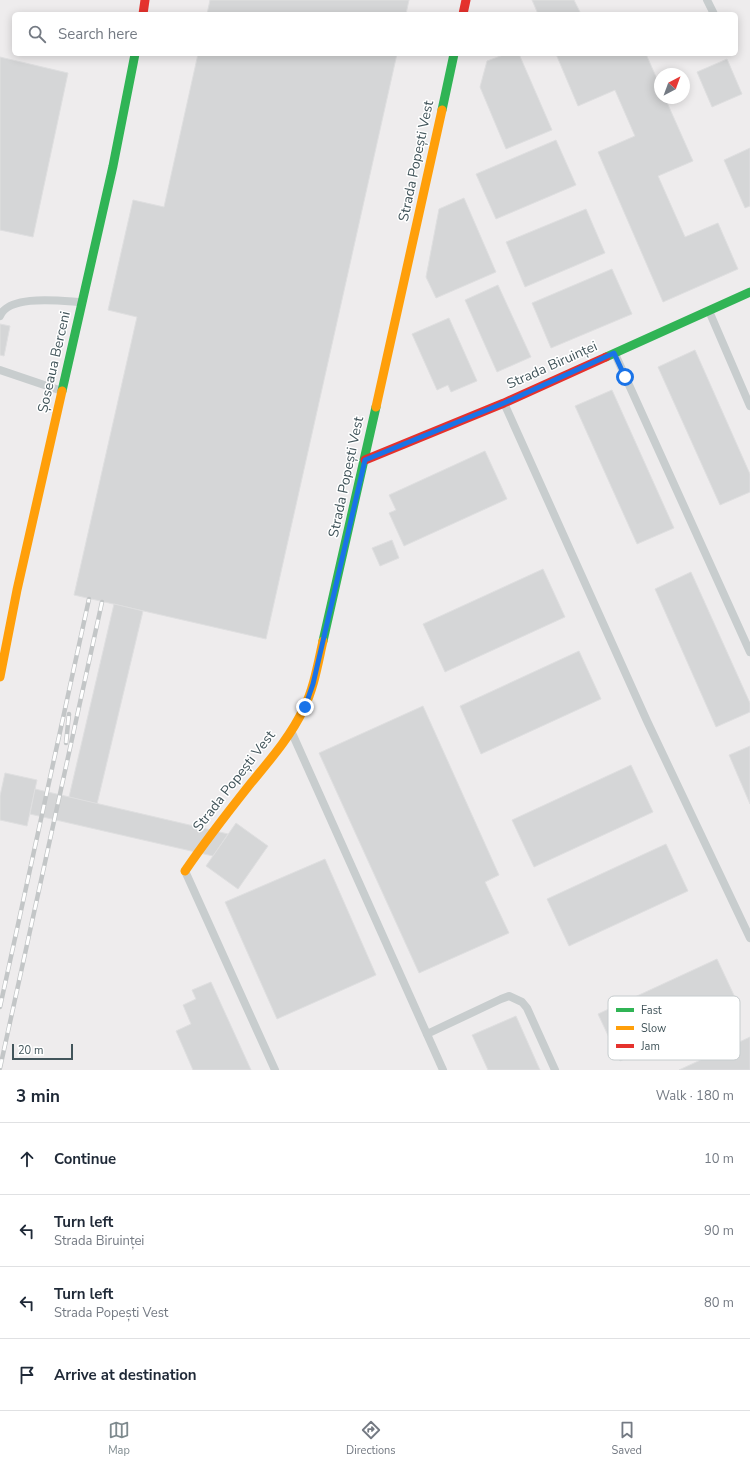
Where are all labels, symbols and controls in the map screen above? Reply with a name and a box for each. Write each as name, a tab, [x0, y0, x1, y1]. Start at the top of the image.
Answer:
search box	[12, 12, 738, 56]
icon: search	[26, 23, 48, 45]
text: Search here	[58, 24, 138, 44]
north arrow	[654, 68, 690, 104]
street label: Strada Popești Vest	[394, 99, 438, 223]
street label: Șoseaua Berceni	[33, 309, 75, 415]
street label: Strada Biruinței	[504, 337, 600, 393]
route start	[616, 368, 634, 386]
street label: Strada Popești Vest	[324, 415, 368, 539]
route end	[296, 698, 314, 716]
street label: Strada Popești Vest	[189, 727, 279, 835]
legend	[608, 996, 740, 1060]
text: Fast	[641, 1003, 662, 1018]
text: Slow	[641, 1021, 666, 1036]
text: Jam	[640, 1039, 660, 1054]
scale bar	[12, 1042, 73, 1061]
text: 20 m	[18, 1043, 43, 1058]
text: 3 min	[16, 1085, 60, 1108]
text: Walk · 180 m	[656, 1087, 734, 1105]
icon: ahead	[16, 1148, 38, 1170]
text: Continue	[54, 1149, 116, 1169]
text: 10 m	[704, 1150, 734, 1168]
text: Turn left	[54, 1212, 113, 1232]
icon: left	[16, 1220, 38, 1242]
text: 90 m	[704, 1222, 734, 1240]
text: Strada Biruinței	[54, 1232, 144, 1250]
text: Turn left	[54, 1284, 113, 1304]
icon: left	[16, 1292, 38, 1314]
text: 80 m	[704, 1294, 734, 1312]
text: Strada Popești Vest	[54, 1304, 168, 1322]
icon: arrive	[16, 1364, 38, 1386]
text: Arrive at destination	[54, 1365, 197, 1385]
tab: Map	[108, 1419, 130, 1458]
tab: Directions	[346, 1419, 396, 1458]
tab: Saved	[612, 1419, 642, 1458]

